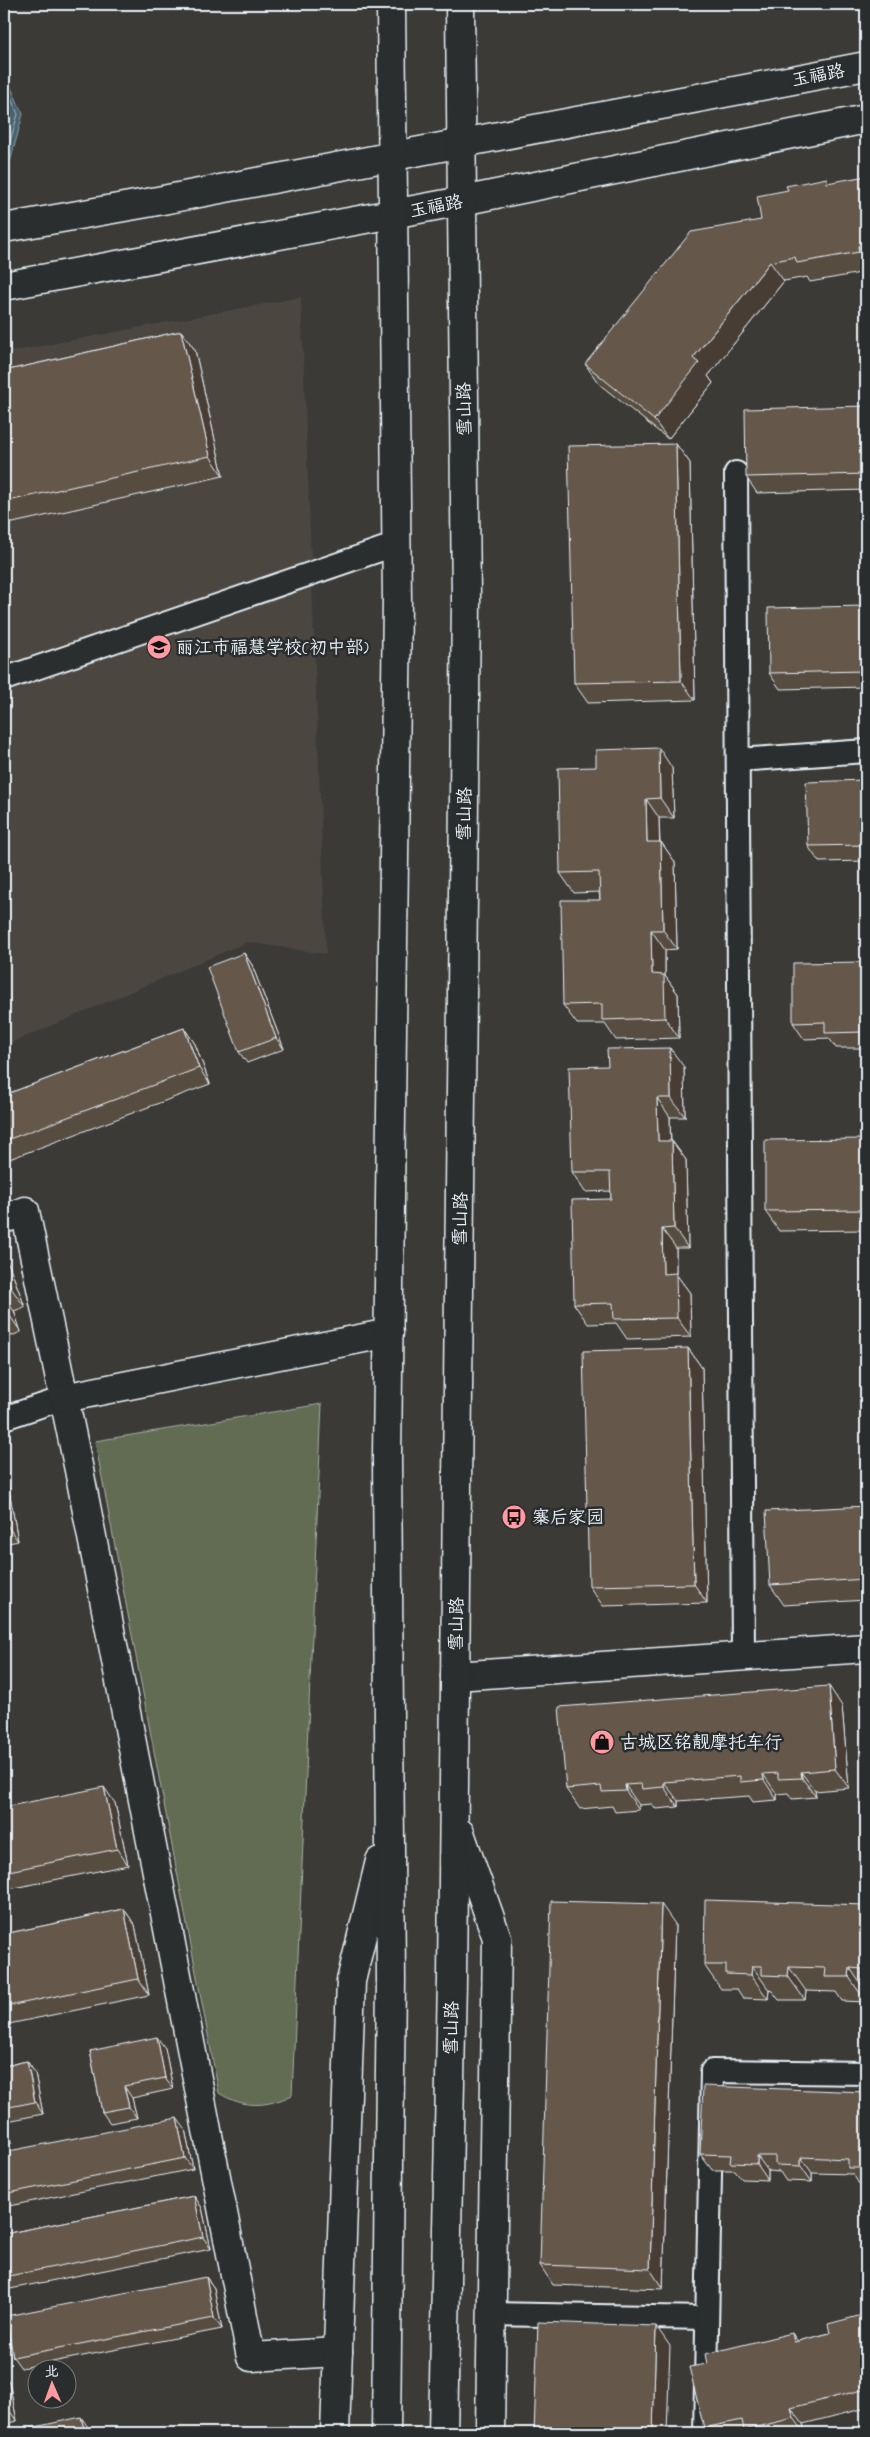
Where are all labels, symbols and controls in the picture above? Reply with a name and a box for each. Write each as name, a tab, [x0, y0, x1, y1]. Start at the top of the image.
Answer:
street label: 玉福路	[789, 59, 847, 95]
street label: 玉福路	[407, 190, 465, 226]
street label: 雪山路	[453, 382, 479, 436]
school or university icon: 丽江市福慧学校(初中部)	[146, 634, 172, 660]
place label: 丽江市福慧学校(初中部)	[176, 636, 369, 662]
street label: 雪山路	[453, 787, 479, 841]
street label: 雪山路	[449, 1192, 475, 1246]
bus stop icon: 寨后家园	[501, 1504, 527, 1530]
place label: 寨后家园	[532, 1506, 604, 1532]
street label: 雪山路	[445, 1597, 471, 1651]
shop icon: 古城区铭靓摩托车行	[589, 1729, 615, 1755]
place label: 古城区铭靓摩托车行	[620, 1731, 782, 1757]
street label: 雪山路	[440, 2001, 466, 2055]
north arrow	[28, 2360, 78, 2410]
text: 北	[44, 2362, 59, 2383]

